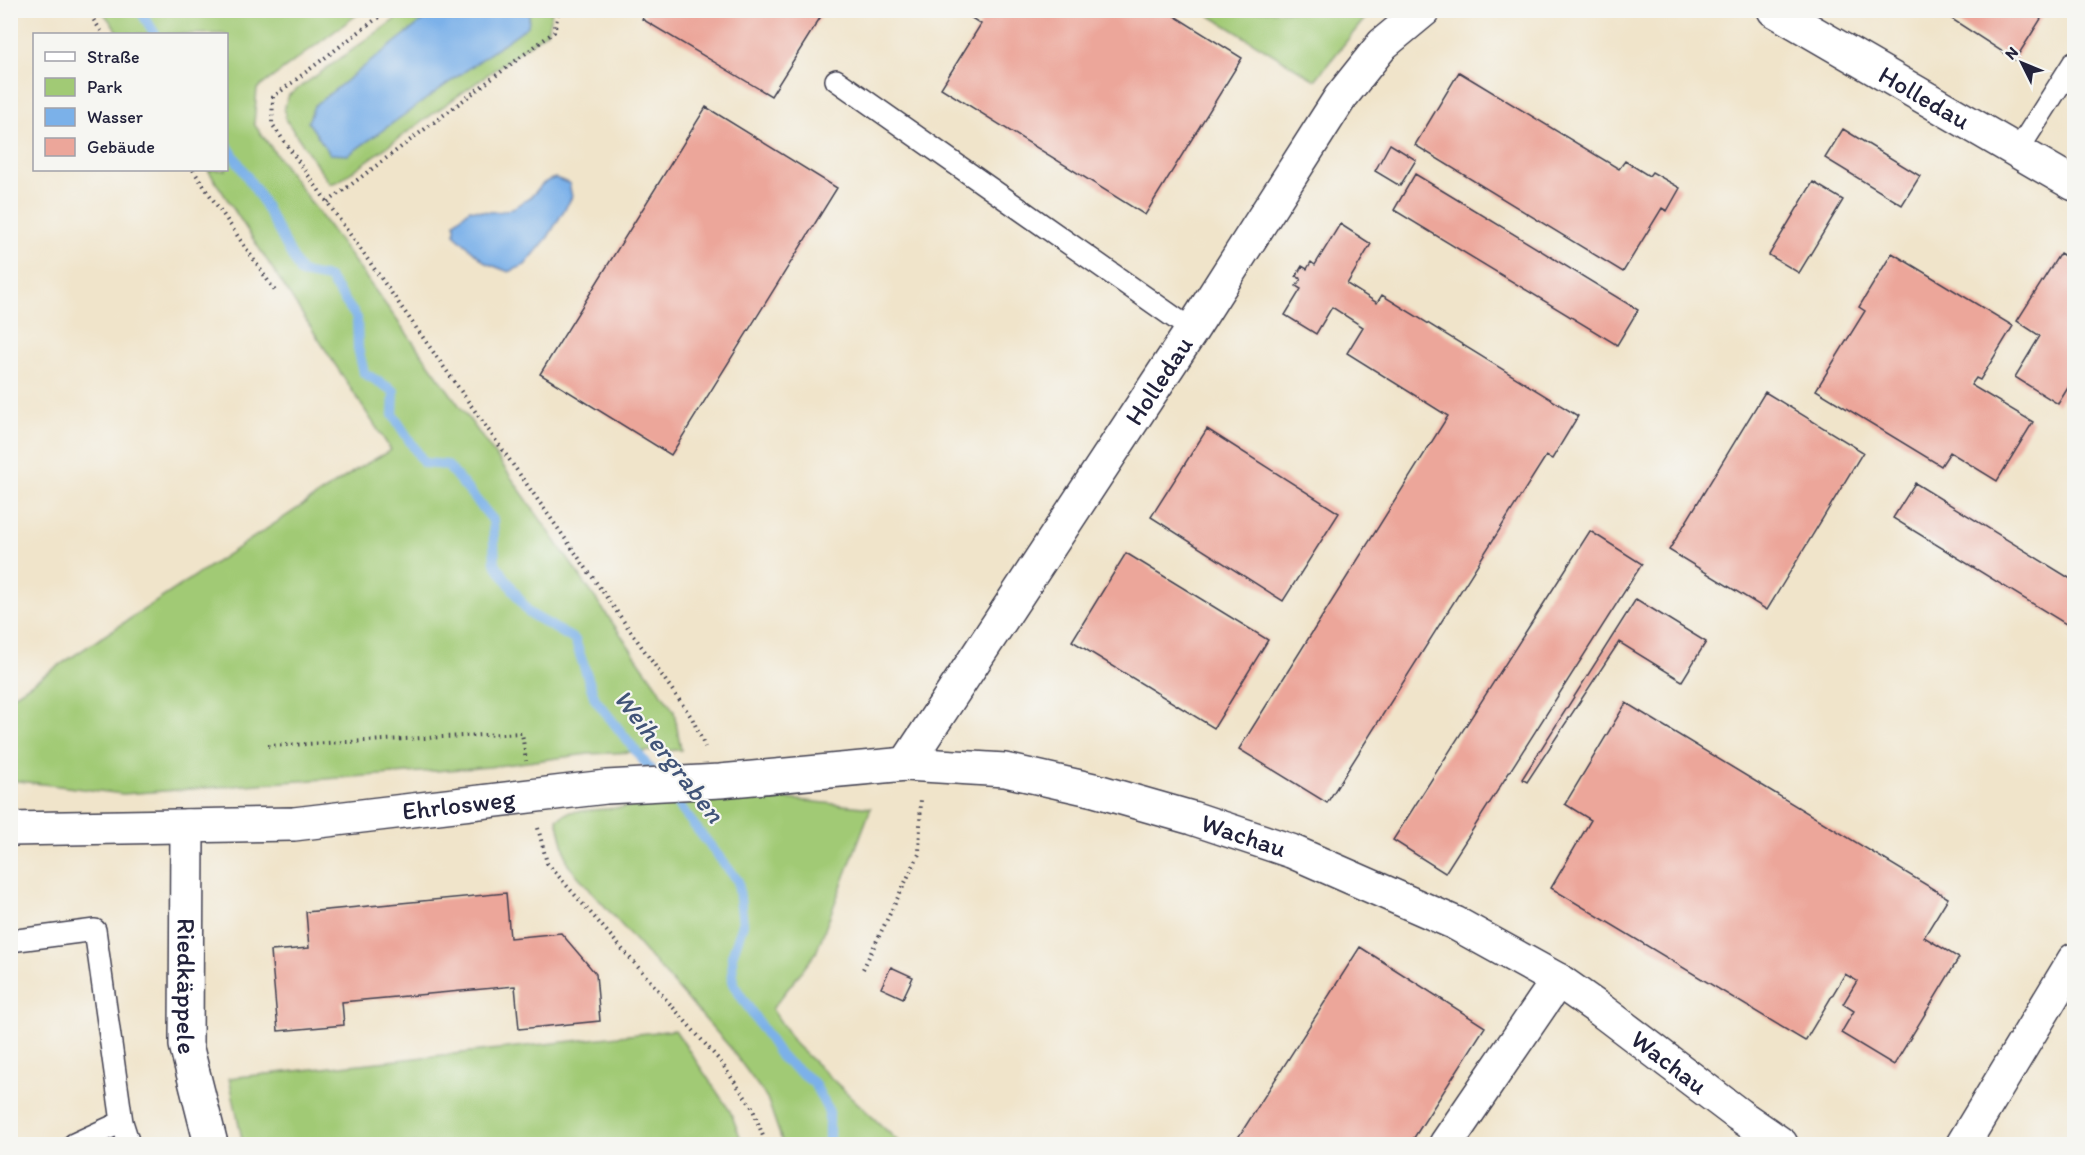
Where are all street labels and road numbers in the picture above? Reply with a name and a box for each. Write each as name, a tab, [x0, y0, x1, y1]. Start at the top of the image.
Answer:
street label: Holledau	[1873, 58, 1976, 136]
street label: Holledau	[1118, 330, 1200, 431]
street label: Ehrlosweg	[400, 782, 518, 827]
street label: Wachau	[1197, 806, 1290, 864]
street label: Riedkäppele	[170, 918, 204, 1058]
street label: Wachau	[1625, 1023, 1714, 1101]

